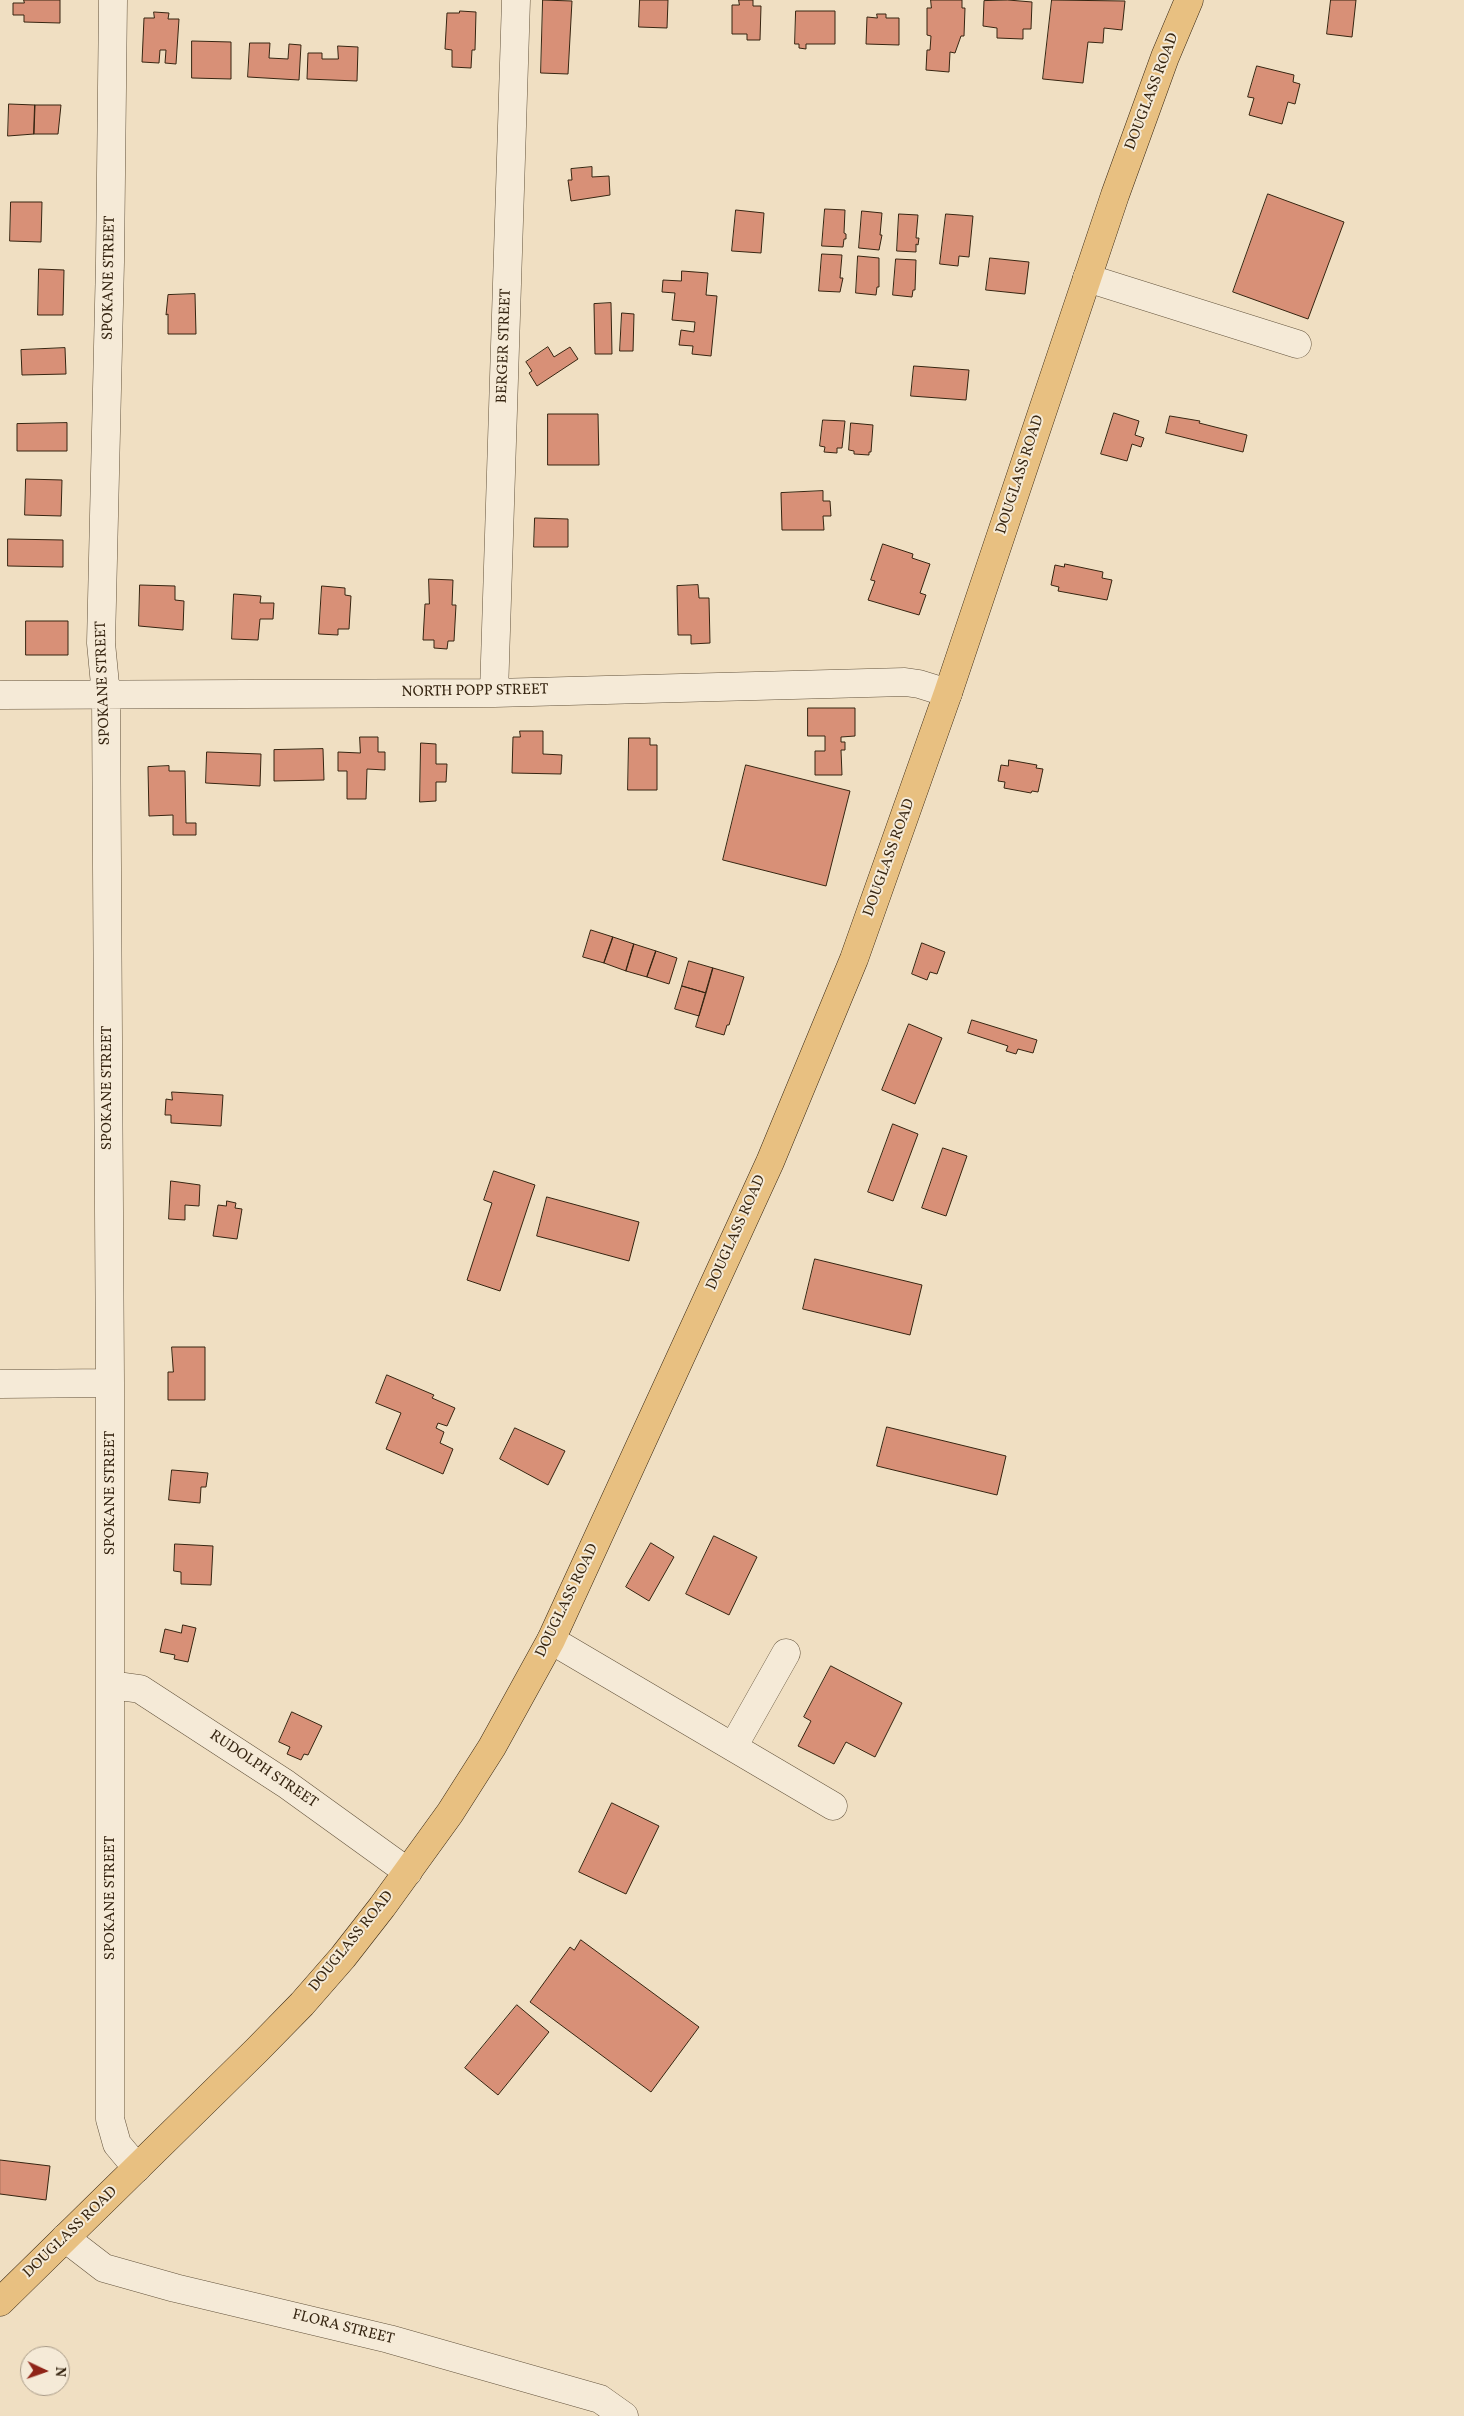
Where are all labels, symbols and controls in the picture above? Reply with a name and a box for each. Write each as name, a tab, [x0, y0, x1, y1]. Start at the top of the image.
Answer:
street label: DOUGLASS ROAD	[1122, 31, 1184, 153]
street label: SPOKANE STREET	[100, 216, 120, 340]
street label: BERGER STREET	[494, 288, 516, 404]
street label: DOUGLASS ROAD	[993, 413, 1049, 537]
street label: SPOKANE STREET	[93, 620, 115, 746]
street label: NORTH POPP STREET	[401, 682, 549, 702]
street label: DOUGLASS ROAD	[860, 797, 920, 919]
street label: SPOKANE STREET	[99, 1026, 117, 1150]
street label: DOUGLASS ROAD	[704, 1173, 770, 1293]
street label: SPOKANE STREET	[102, 1431, 120, 1555]
street label: DOUGLASS ROAD	[533, 1541, 603, 1661]
street label: RUDOLPH STREET	[206, 1727, 320, 1813]
street label: SPOKANE STREET	[102, 1836, 120, 1960]
street label: DOUGLASS ROAD	[306, 1888, 398, 1996]
street label: DOUGLASS ROAD	[20, 2183, 122, 2283]
street label: FLORA STREET	[290, 2307, 396, 2349]
north arrow	[20, 2346, 70, 2396]
text: N	[50, 2366, 69, 2377]

